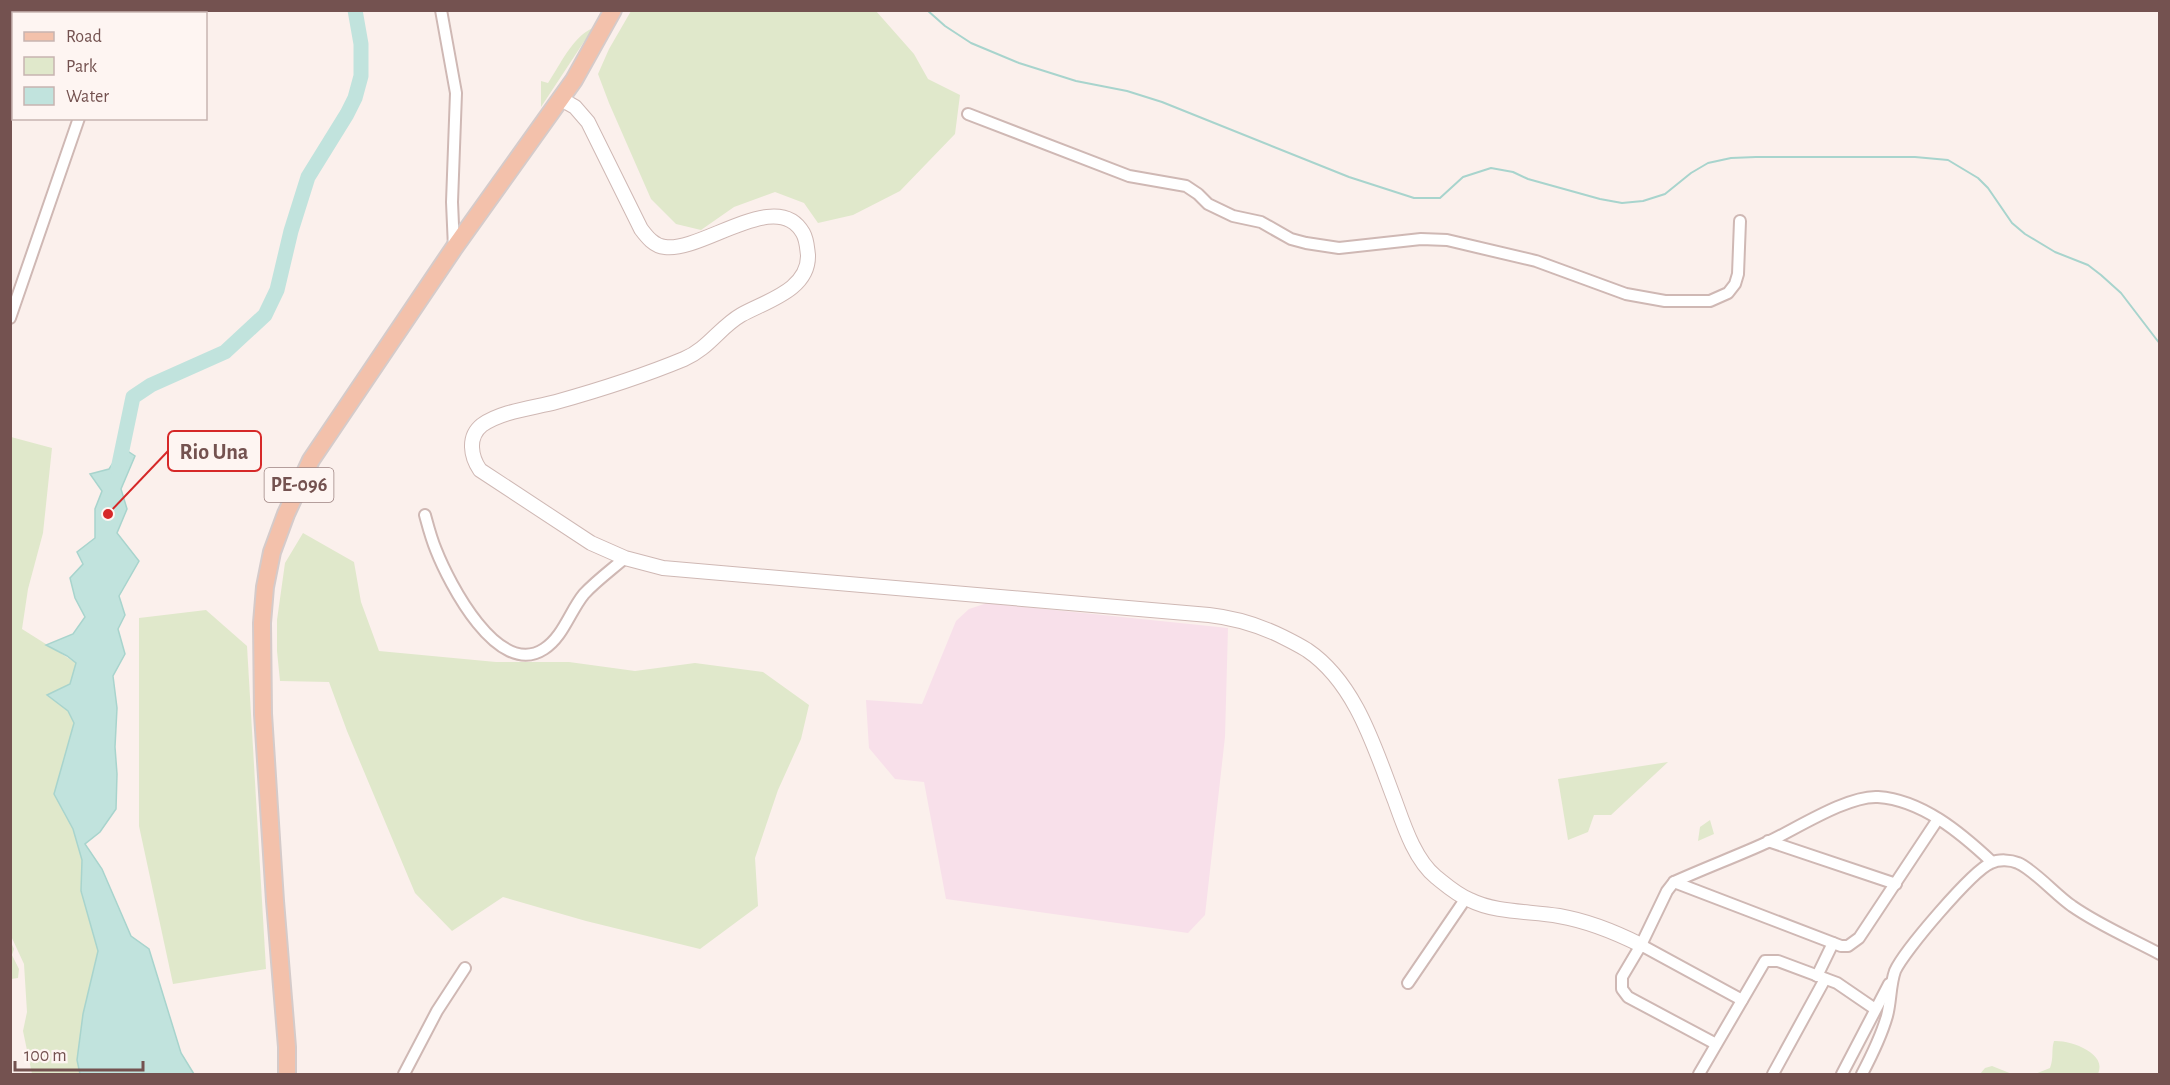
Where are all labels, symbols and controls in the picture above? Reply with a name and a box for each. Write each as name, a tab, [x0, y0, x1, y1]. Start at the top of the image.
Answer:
legend	[12, 12, 207, 120]
text: Road	[66, 28, 102, 46]
text: Park	[66, 58, 98, 76]
text: Water	[66, 88, 109, 106]
callout: Rio Una	[168, 431, 261, 471]
text: Rio Una	[180, 441, 249, 463]
road number: PE-096	[264, 468, 334, 502]
scale bar	[15, 1034, 142, 1072]
text: 100 m	[24, 1047, 67, 1065]

